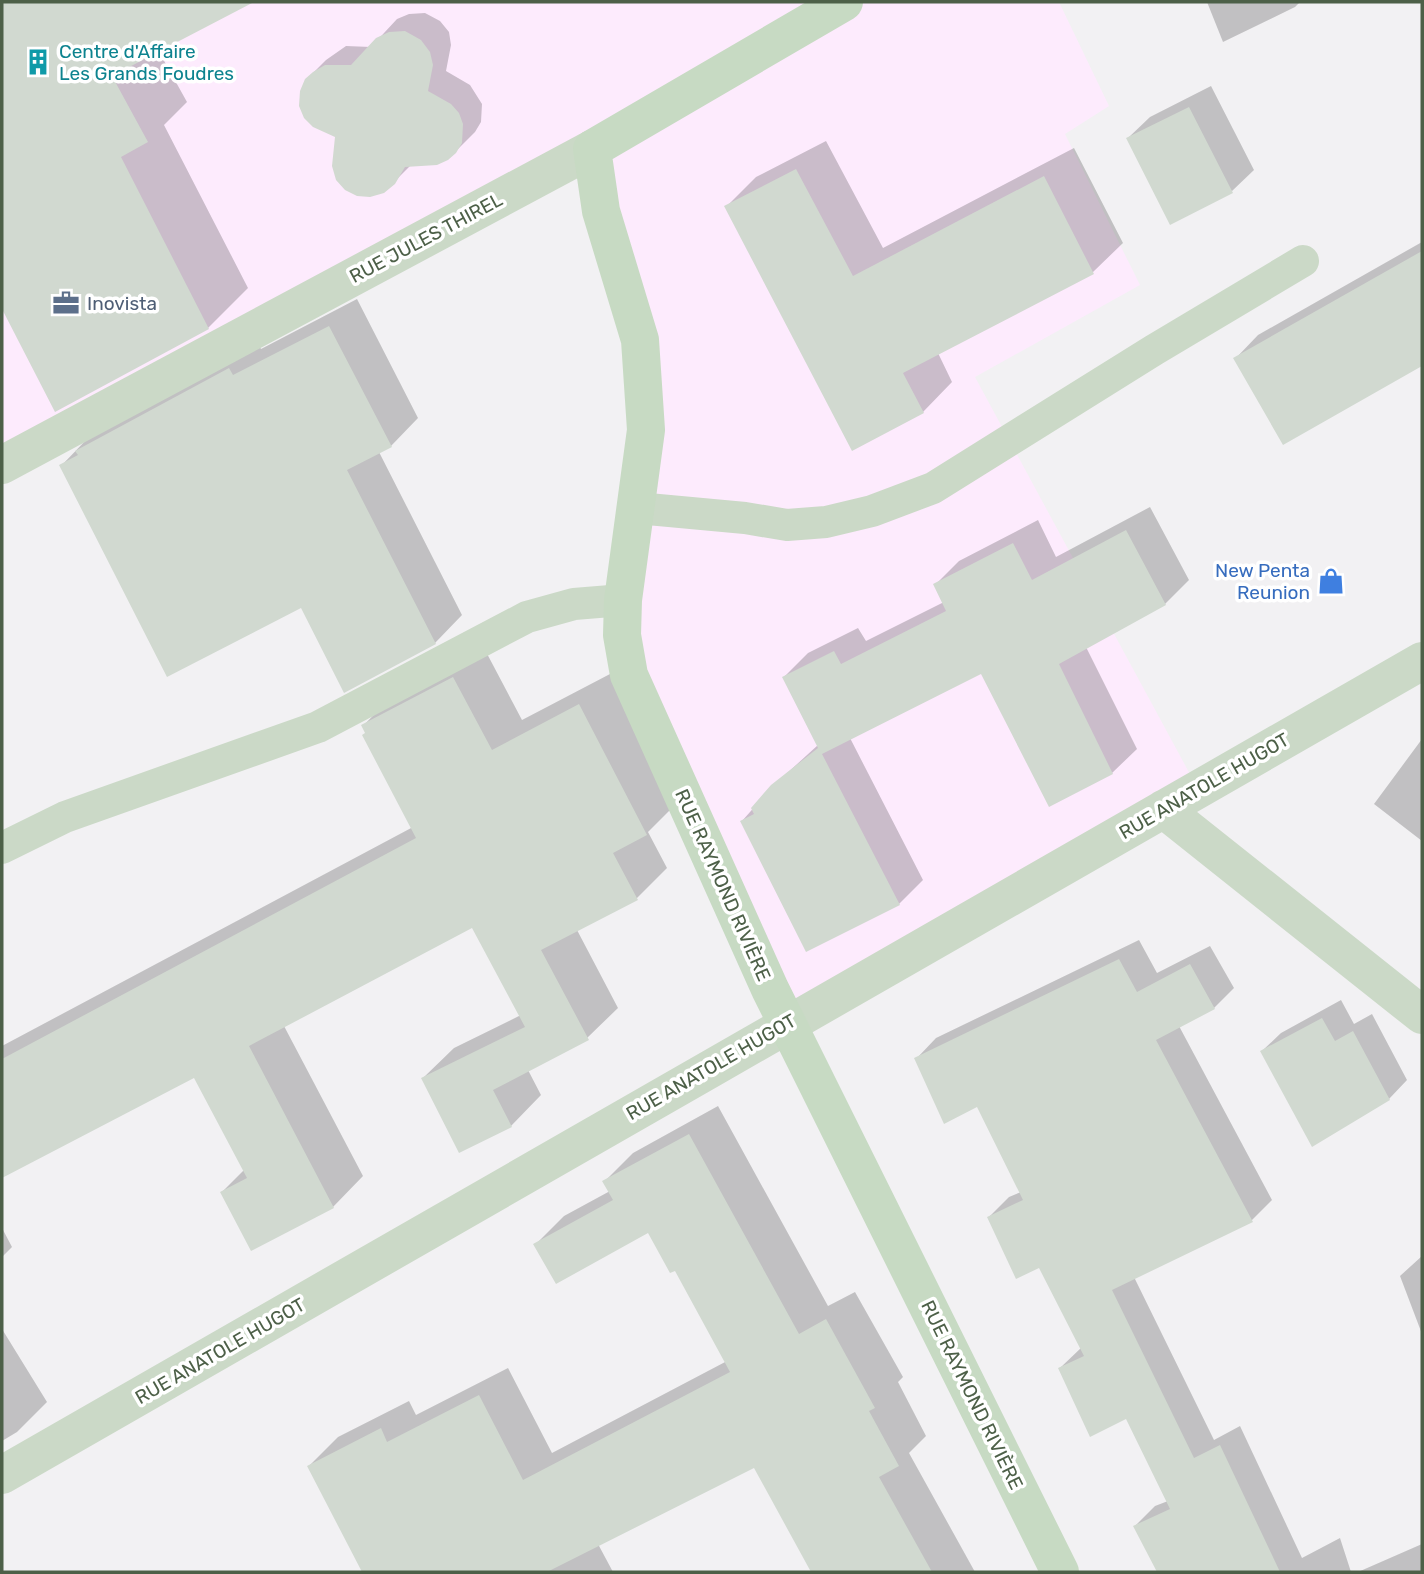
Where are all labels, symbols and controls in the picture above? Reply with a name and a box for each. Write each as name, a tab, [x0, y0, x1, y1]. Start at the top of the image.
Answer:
place label: Centre d'Affaire Les Grands Foudres	[59, 40, 234, 85]
building icon: Centre d'Affaire Les Grands Foudres	[23, 47, 53, 77]
street label: RUE JULES THIREL	[346, 188, 507, 288]
office icon: Inovista	[51, 288, 81, 318]
place label: Inovista	[87, 292, 157, 315]
place label: New Penta Reunion	[1215, 559, 1310, 604]
shop icon: New Penta Reunion	[1316, 566, 1346, 596]
street label: RUE ANATOLE HUGOT	[1115, 728, 1293, 844]
street label: RUE RAYMOND RIVIÈRE	[670, 785, 776, 985]
street label: RUE ANATOLE HUGOT	[622, 1009, 800, 1125]
street label: RUE ANATOLE HUGOT	[131, 1293, 309, 1409]
street label: RUE RAYMOND RIVIÈRE	[916, 1297, 1028, 1493]

